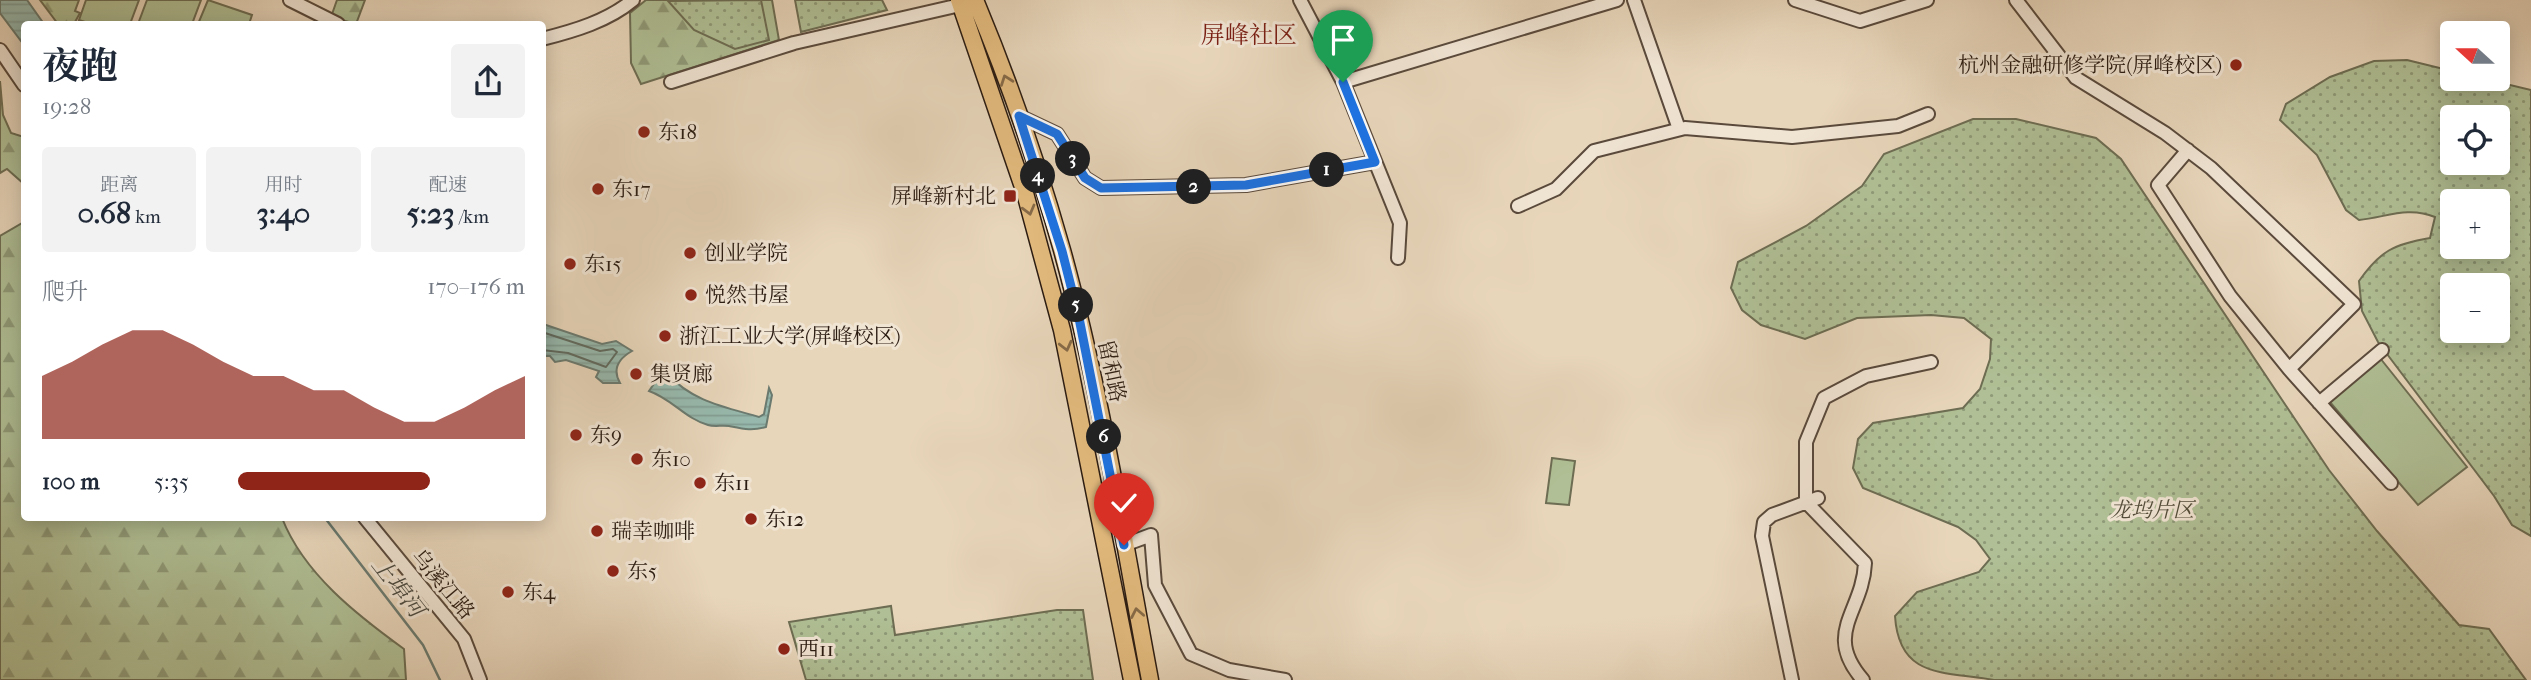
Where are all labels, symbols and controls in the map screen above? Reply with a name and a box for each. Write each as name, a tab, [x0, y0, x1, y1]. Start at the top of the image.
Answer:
pin	[1313, 10, 1373, 82]
district label: 屏峰社区	[1201, 21, 1297, 49]
icon: arrive	[1324, 21, 1362, 59]
north arrow	[2440, 21, 2510, 91]
map controls	[2440, 21, 2510, 343]
text: 夜跑	[42, 44, 118, 89]
button: share	[451, 44, 525, 118]
place label: 杭州金融研修学院(屏峰校区)	[1958, 53, 2222, 77]
marker: 杭州金融研修学院(屏峰校区)	[2228, 57, 2244, 73]
one-way arrow	[1000, 74, 1014, 86]
text: 19:28	[42, 93, 91, 120]
button: locate	[2440, 105, 2510, 175]
place label: 东18	[658, 120, 697, 144]
marker: 东18	[636, 124, 652, 140]
pin: 3	[1056, 142, 1090, 176]
text: 3	[1069, 147, 1076, 169]
pin: 1	[1310, 152, 1344, 188]
pin: 4	[1020, 158, 1056, 194]
text: 1	[1323, 158, 1330, 180]
text: 4	[1032, 164, 1043, 186]
pin: 2	[1176, 170, 1212, 204]
text: 距离	[100, 174, 138, 196]
text: 用时	[264, 174, 303, 196]
text: 配速	[429, 174, 467, 196]
text: 2	[1189, 175, 1198, 197]
place label: 东17	[612, 177, 651, 201]
marker: 东17	[590, 181, 606, 197]
place label: 屏峰新村北	[891, 184, 996, 208]
marker: 屏峰新村北	[1002, 188, 1018, 204]
button: +	[2440, 189, 2510, 259]
text: 0.68	[78, 196, 131, 231]
text: 3:40	[257, 196, 310, 231]
text: 5:23	[407, 196, 455, 231]
one-way arrow	[1021, 203, 1036, 215]
text: km	[131, 206, 161, 228]
text: /km	[455, 206, 489, 228]
place label: 创业学院	[704, 241, 788, 265]
marker: 创业学院	[682, 245, 698, 261]
place label: 东15	[584, 252, 622, 276]
marker: 东15	[562, 256, 578, 272]
text: 170–176 m	[427, 273, 525, 300]
button: −	[2440, 273, 2510, 343]
text: 爬升	[42, 278, 88, 305]
place label: 悦然书屋	[705, 283, 789, 307]
marker: 悦然书屋	[683, 287, 699, 303]
pin: 5	[1058, 288, 1094, 322]
text: 5	[1071, 293, 1080, 315]
place label: 浙江工业大学(屏峰校区)	[679, 324, 901, 348]
marker: 浙江工业大学(屏峰校区)	[657, 328, 673, 344]
street label: 留和路	[1094, 338, 1130, 404]
one-way arrow	[1057, 340, 1072, 352]
place label: 集贤廊	[650, 362, 713, 386]
marker: 集贤廊	[628, 366, 644, 382]
pin: 6	[1086, 420, 1122, 454]
place label: 东9	[590, 423, 622, 447]
text: 6	[1098, 425, 1109, 447]
marker: 东9	[568, 427, 584, 443]
place label: 东10	[651, 447, 691, 471]
marker: 东10	[629, 451, 645, 467]
text: 100 m	[42, 468, 100, 495]
text: 5:35	[154, 468, 189, 495]
place label: 东11	[714, 471, 750, 495]
pin	[1094, 473, 1154, 545]
marker: 东11	[692, 475, 708, 491]
icon: check	[1105, 484, 1143, 522]
park label: 龙坞片区	[2110, 498, 2197, 522]
place label: 东12	[765, 507, 804, 531]
marker: 东12	[743, 511, 759, 527]
place label: 瑞幸咖啡	[611, 519, 695, 543]
marker: 瑞幸咖啡	[589, 523, 605, 539]
street label: 乌溪江路	[407, 544, 479, 624]
water label: 上埠河	[366, 552, 432, 626]
place label: 东5	[627, 559, 657, 583]
marker: 东5	[605, 563, 621, 579]
place label: 东4	[522, 580, 556, 604]
marker: 东4	[500, 584, 516, 600]
one-way arrow	[1131, 607, 1146, 619]
place label: 西11	[798, 637, 834, 661]
marker: 西11	[776, 641, 792, 657]

